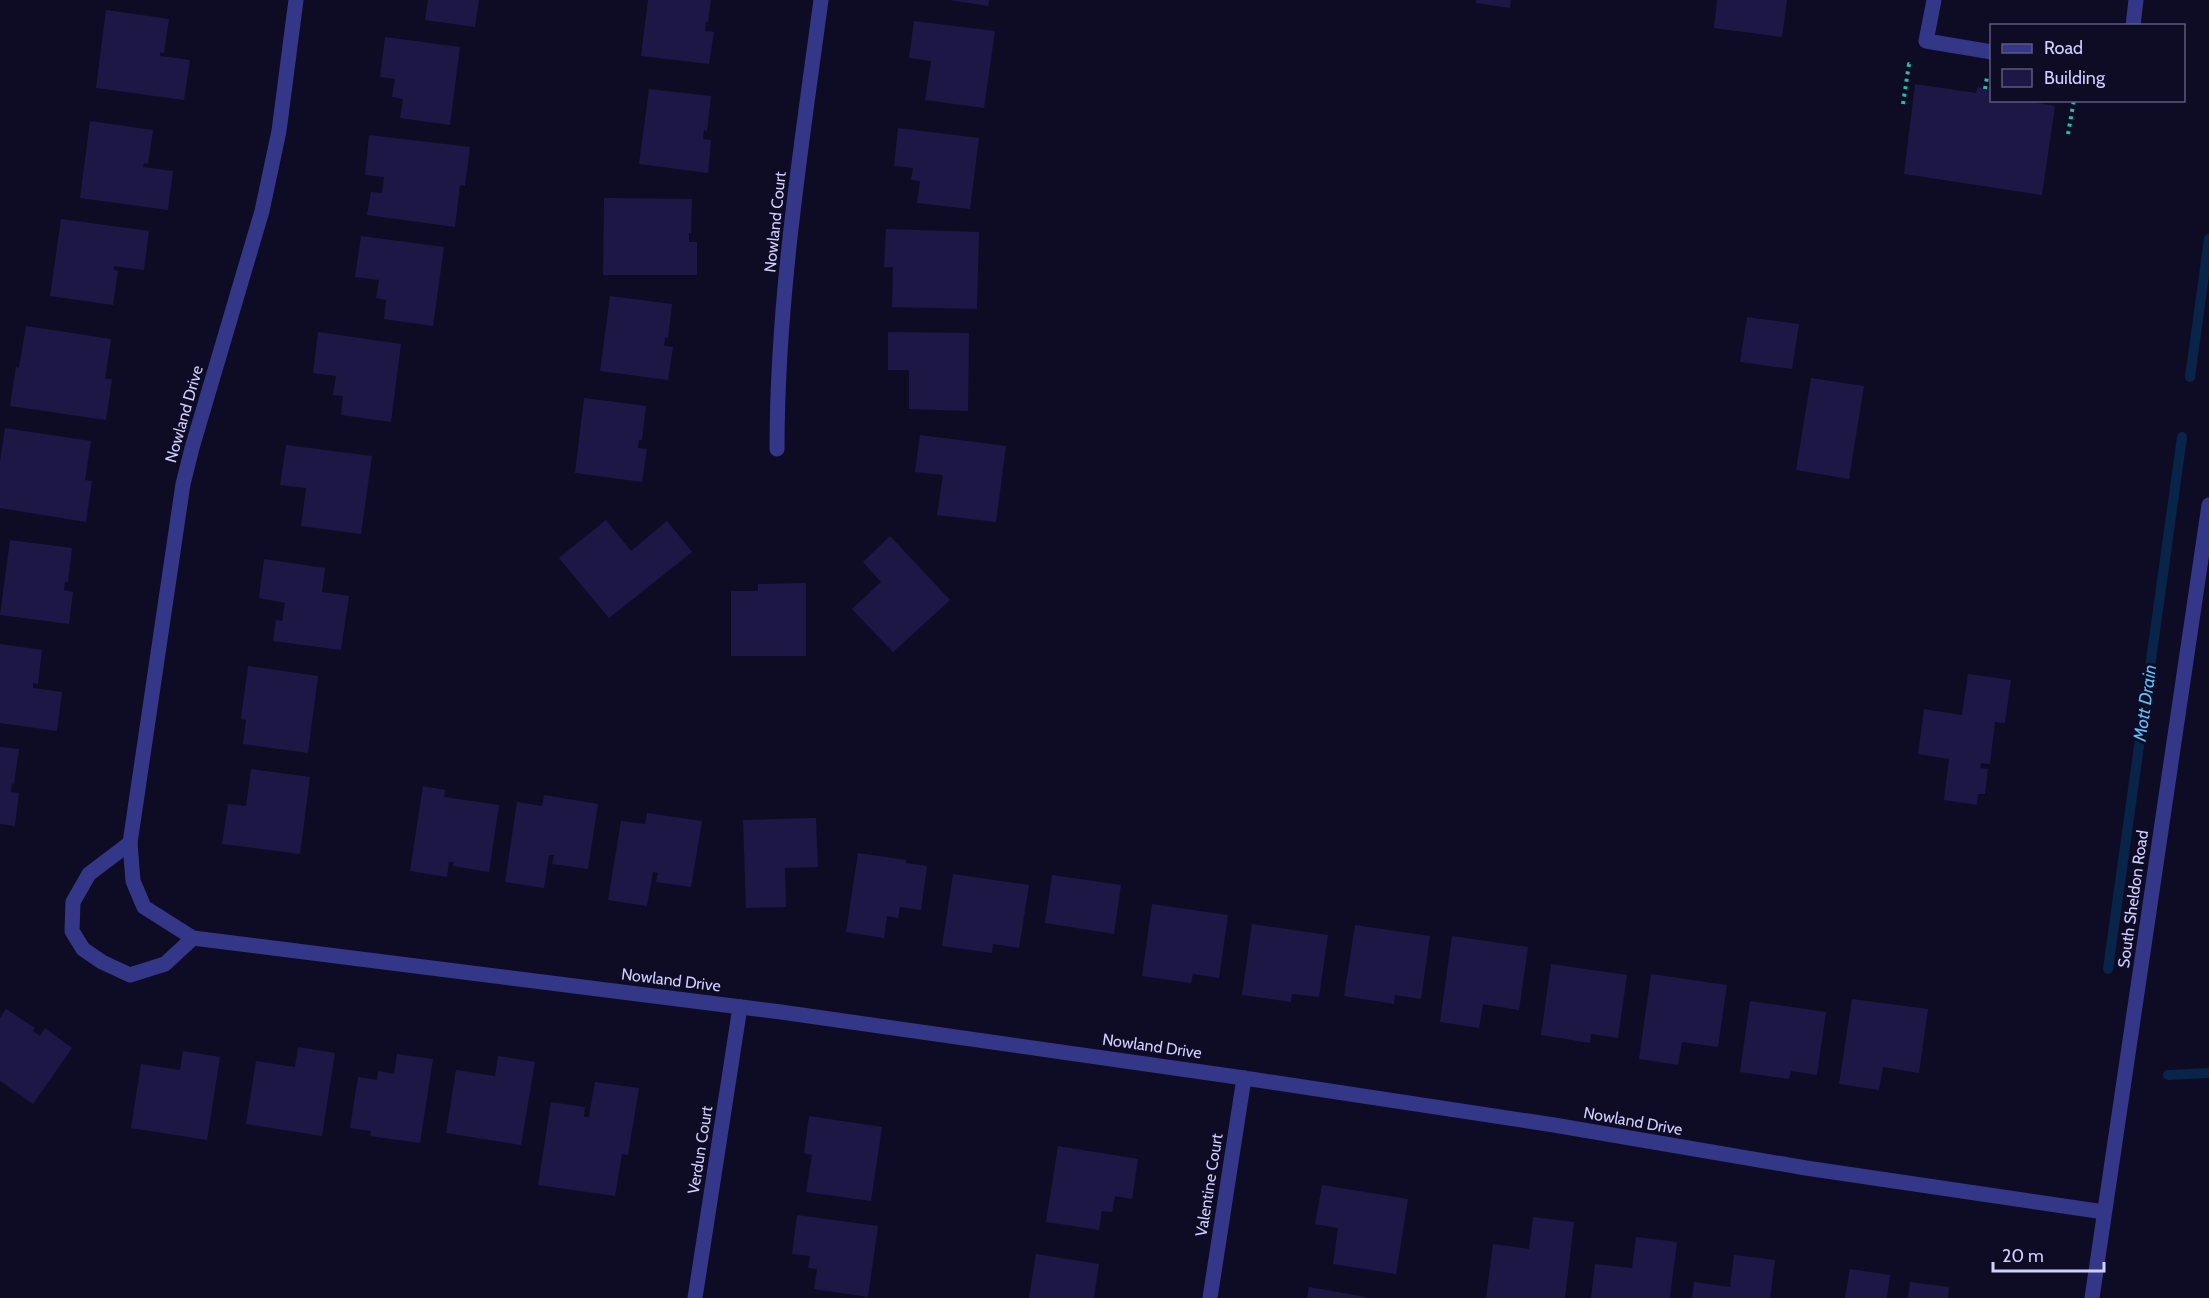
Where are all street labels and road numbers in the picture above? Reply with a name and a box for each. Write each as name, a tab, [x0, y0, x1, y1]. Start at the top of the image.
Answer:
street label: Nowland Court	[760, 170, 790, 273]
street label: Nowland Drive	[161, 363, 207, 465]
street label: South Sheldon Road	[2114, 829, 2152, 969]
street label: Nowland Drive	[620, 964, 722, 996]
street label: Nowland Drive	[1101, 1030, 1203, 1062]
street label: Nowland Drive	[1582, 1103, 1684, 1139]
street label: Verdun Court	[684, 1104, 716, 1195]
street label: Valentine Court	[1191, 1131, 1227, 1238]

